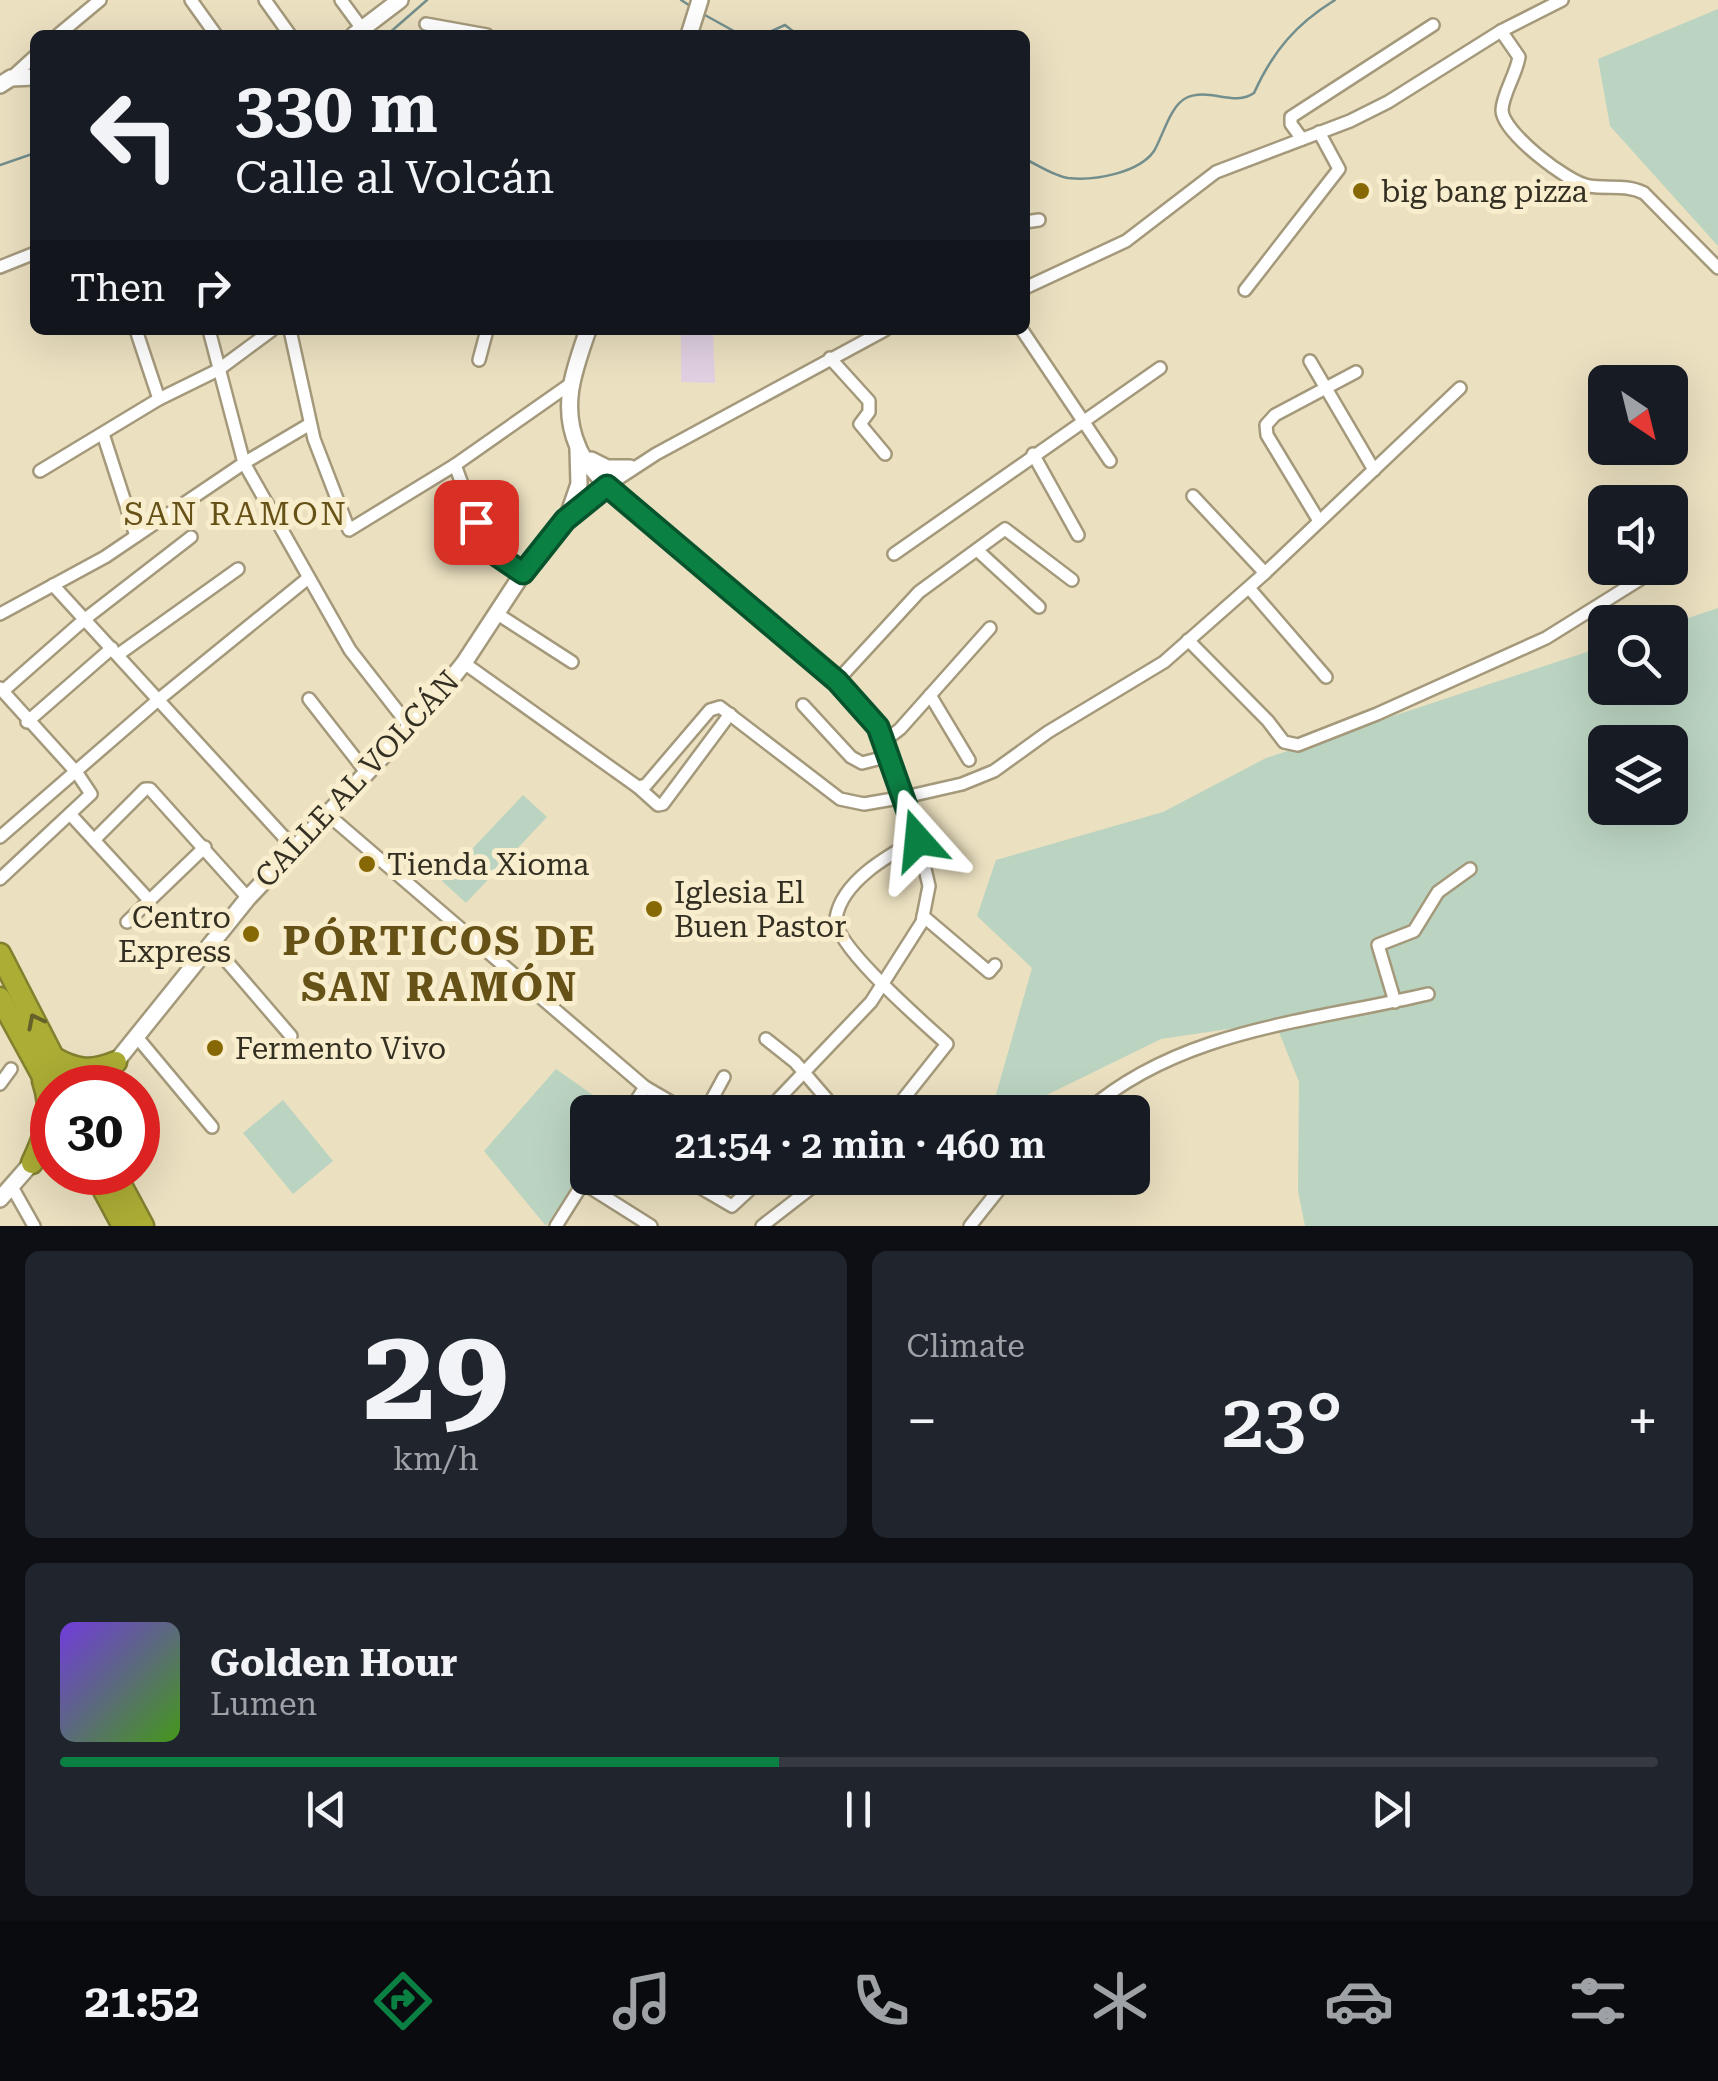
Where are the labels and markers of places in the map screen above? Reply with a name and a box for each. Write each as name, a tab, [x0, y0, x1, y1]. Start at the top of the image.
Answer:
place label: big bang pizza	[1381, 174, 1588, 209]
marker: big bang pizza	[1350, 180, 1372, 202]
pin	[434, 480, 519, 565]
place label: Tienda Xioma	[387, 847, 589, 882]
marker: Tienda Xioma	[356, 853, 378, 875]
place label: Iglesia El Buen Pastor	[674, 875, 847, 944]
marker: Iglesia El Buen Pastor	[643, 898, 665, 920]
place label: Centro Express	[118, 900, 231, 969]
marker: Centro Express	[240, 923, 262, 945]
place label: Fermento Vivo	[235, 1031, 446, 1066]
marker: Fermento Vivo	[204, 1037, 226, 1059]

